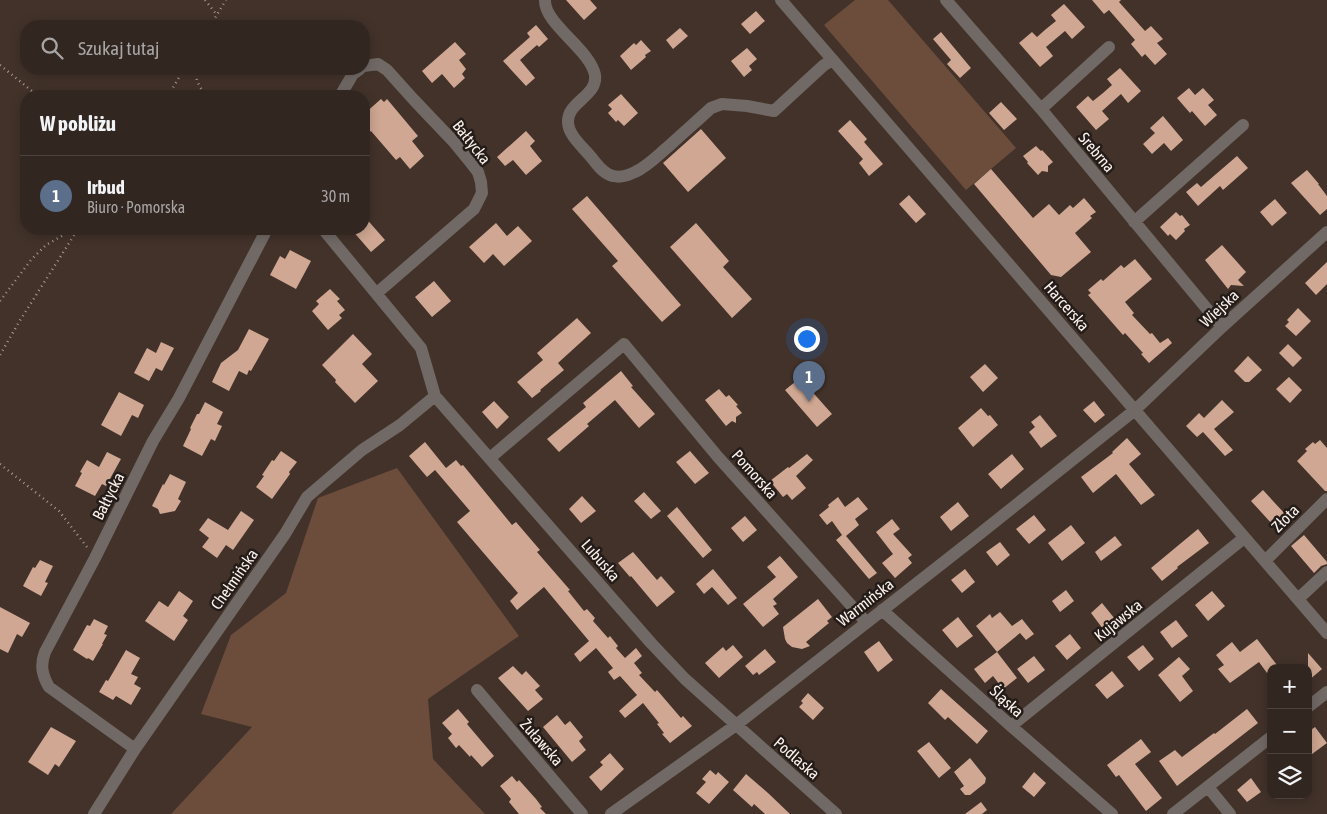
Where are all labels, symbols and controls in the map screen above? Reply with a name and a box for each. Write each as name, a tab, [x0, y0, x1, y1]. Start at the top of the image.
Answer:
search box	[20, 20, 370, 75]
icon: search	[38, 34, 66, 62]
text: Szukaj tutaj	[78, 37, 160, 59]
text: W pobliżu	[40, 111, 116, 135]
street label: Bałtycka	[449, 116, 495, 168]
street label: Srebrna	[1075, 129, 1119, 175]
text: Irbud	[87, 176, 125, 198]
text: 1	[52, 187, 60, 205]
text: 30 m	[321, 187, 350, 205]
text: Biuro · Pomorska	[87, 198, 185, 216]
street label: Harcerska	[1041, 278, 1093, 334]
street label: Wiejska	[1196, 286, 1243, 331]
your location	[794, 326, 820, 352]
pin: 1	[793, 361, 825, 402]
street label: Pomorska	[729, 446, 781, 502]
street label: Bałtycka	[88, 469, 128, 523]
street label: Złota	[1268, 501, 1302, 535]
street label: Lubuska	[578, 535, 624, 585]
street label: Chełmińska	[207, 545, 261, 613]
street label: Warmińska	[833, 574, 897, 630]
street label: Kujawska	[1090, 595, 1146, 645]
map controls	[1267, 664, 1312, 799]
button: +	[1267, 664, 1312, 709]
street label: Śląska	[986, 681, 1028, 721]
button: −	[1267, 709, 1312, 754]
street label: Żuławska	[517, 715, 567, 769]
street label: Podlaska	[770, 733, 824, 783]
button: layers	[1267, 754, 1312, 799]

